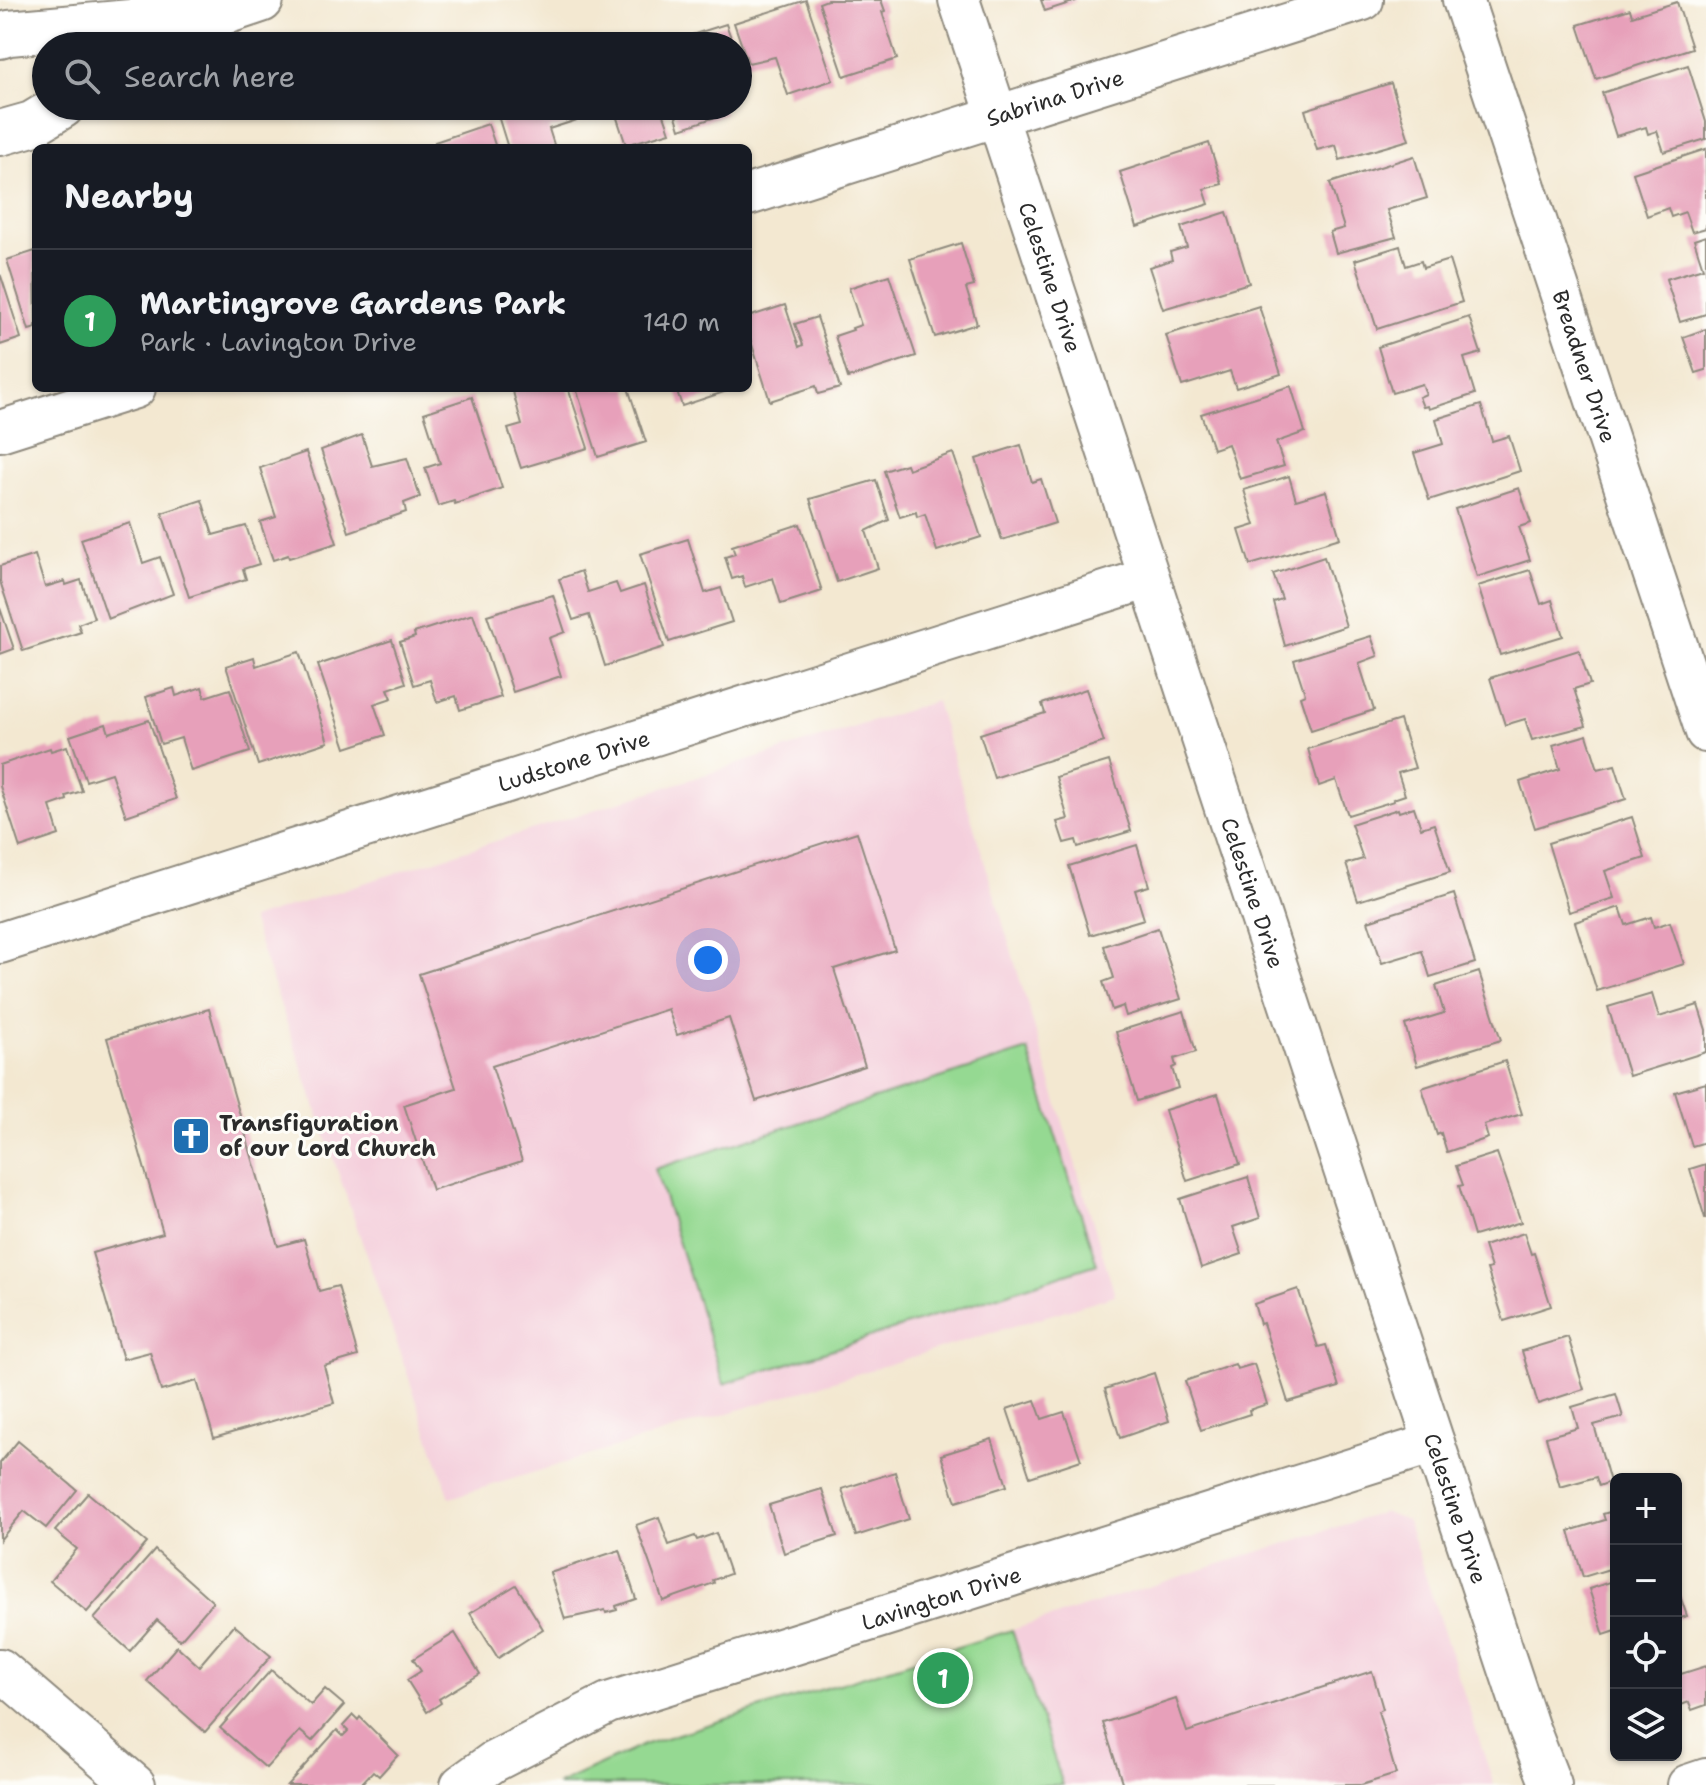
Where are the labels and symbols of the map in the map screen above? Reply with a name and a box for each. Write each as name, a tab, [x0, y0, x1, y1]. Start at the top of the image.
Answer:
street label: Sabrina Drive	[983, 62, 1127, 133]
street label: Celestine Drive	[1012, 198, 1089, 356]
street label: Breadner Drive	[1546, 286, 1623, 446]
street label: Ludstone Drive	[494, 723, 653, 798]
street label: Celestine Drive	[1215, 814, 1291, 972]
your location	[688, 940, 728, 980]
place label: Transfiguration of our Lord Church	[219, 1109, 436, 1163]
church icon: Transfiguration of our Lord Church	[170, 1115, 212, 1157]
street label: Celestine Drive	[1417, 1429, 1494, 1587]
street label: Lavington Drive	[858, 1559, 1025, 1637]
pin: 1	[917, 1648, 969, 1708]

